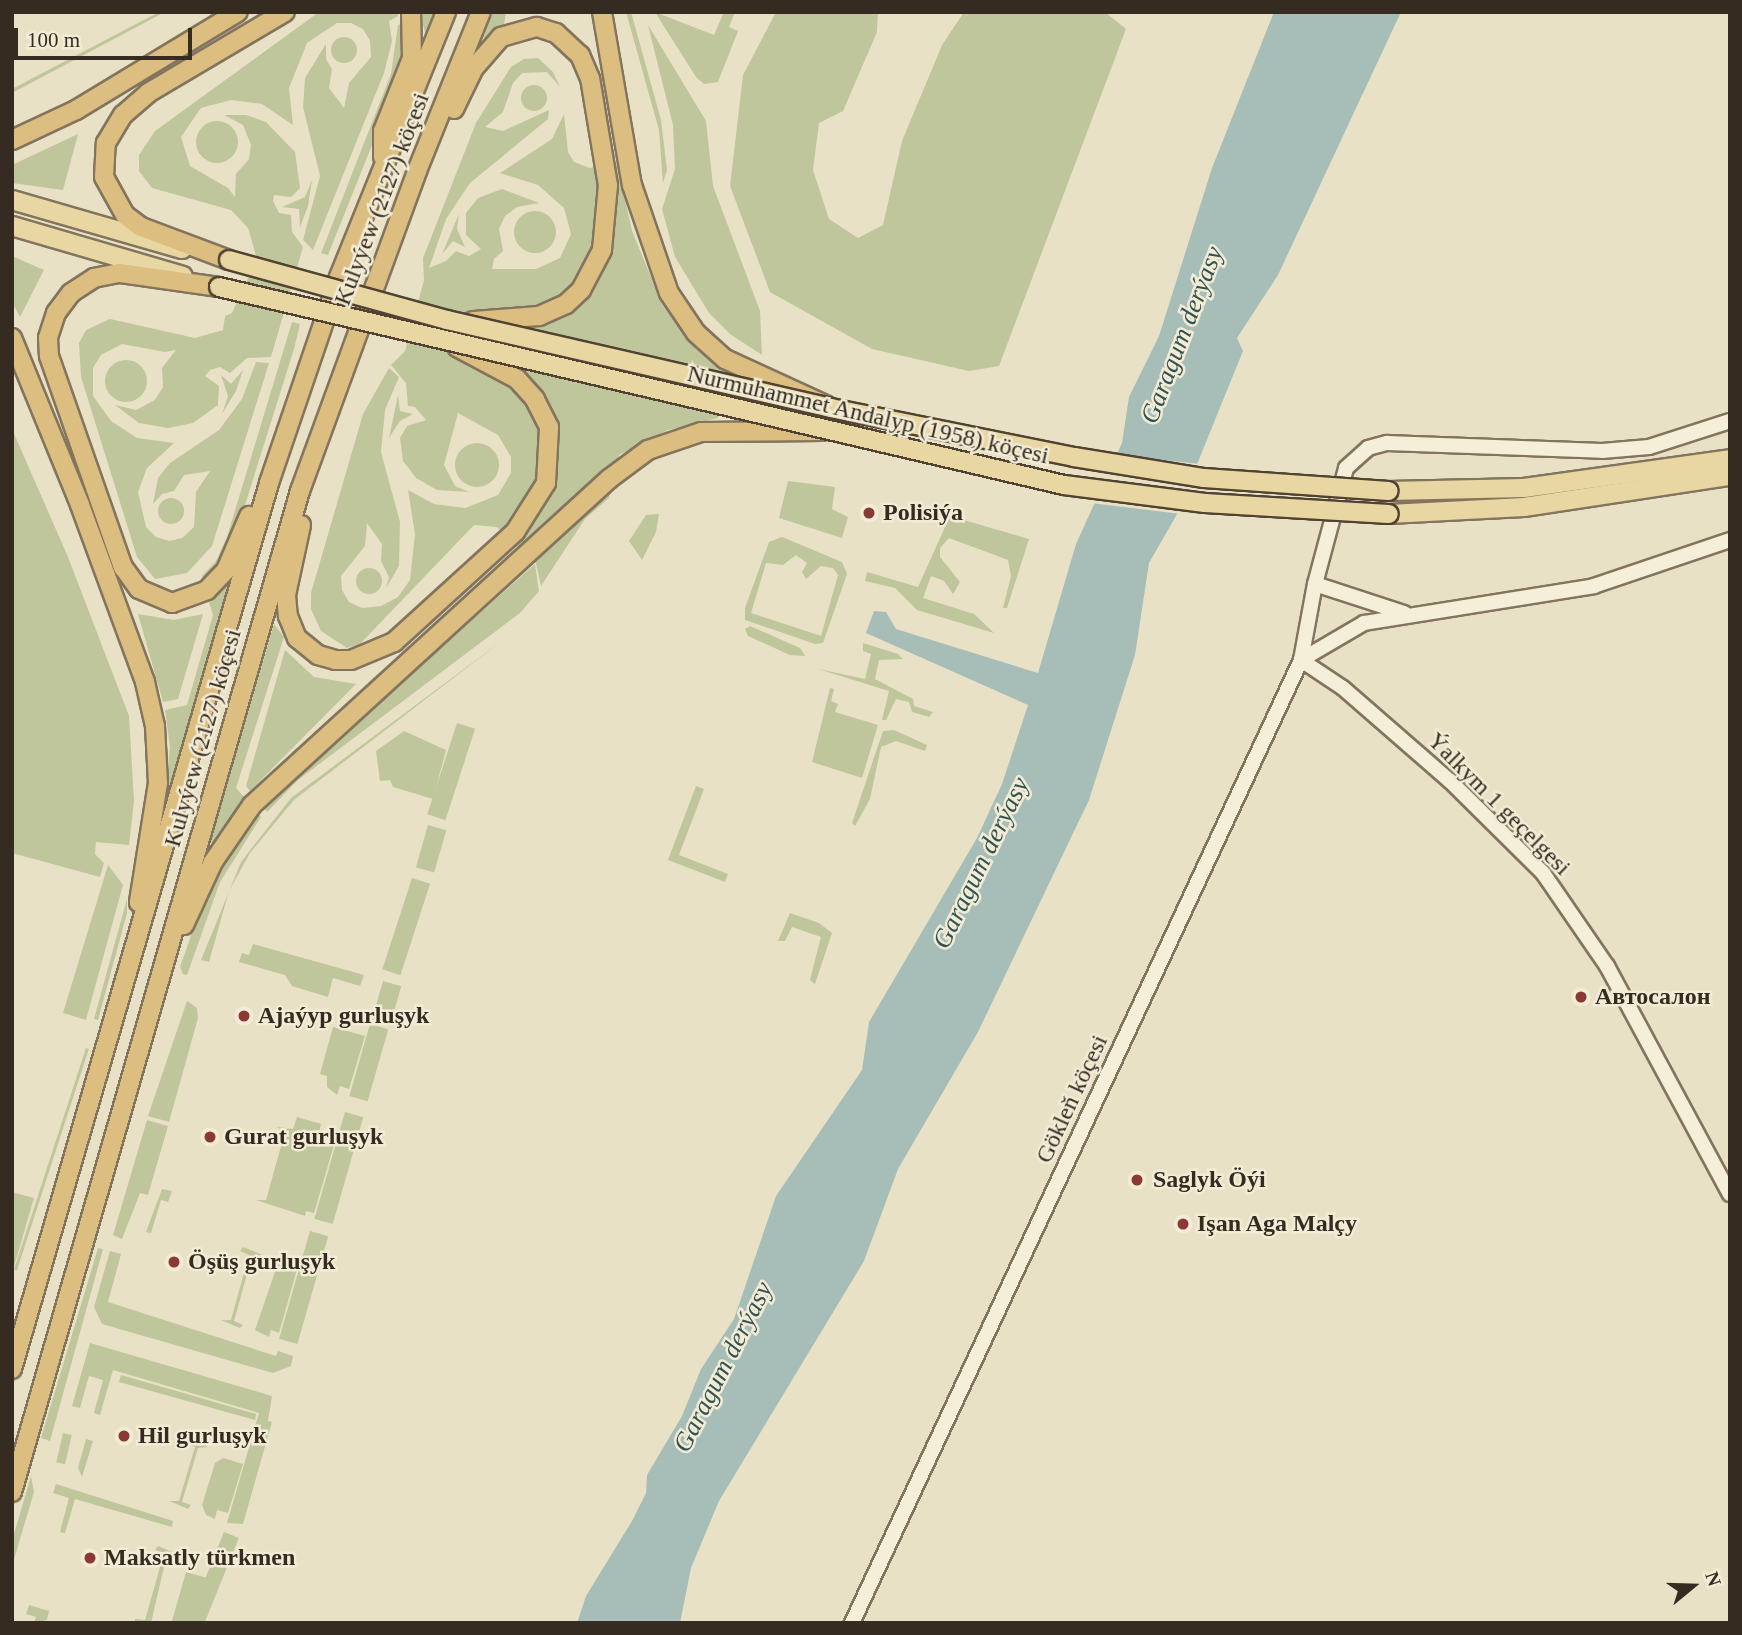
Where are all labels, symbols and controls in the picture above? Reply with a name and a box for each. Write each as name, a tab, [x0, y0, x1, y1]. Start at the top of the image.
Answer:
scale bar	[18, 14, 196, 58]
text: 100 m	[27, 28, 80, 52]
street label: Kulyýew (2127) köçesi	[328, 89, 436, 309]
water label: Garagum derýasy	[1134, 242, 1230, 428]
street label: Nurmuhammet Andalyp (1958) köçesi	[684, 359, 1052, 471]
place label: Polisiýa	[883, 499, 963, 527]
marker: Polisiýa	[861, 505, 877, 521]
street label: Kulyýew (2127) köçesi	[158, 626, 248, 850]
street label: Ýalkym 1 geçelgesi	[1421, 726, 1577, 882]
water label: Garagum derýasy	[926, 772, 1036, 954]
place label: Автосалон	[1595, 983, 1711, 1011]
marker: Автосалон	[1573, 989, 1589, 1005]
place label: Ajaýyp gurluşyk	[258, 1002, 429, 1030]
marker: Ajaýyp gurluşyk	[236, 1008, 252, 1024]
street label: Gökleň köçesi	[1030, 1030, 1114, 1168]
place label: Gurat gurluşyk	[224, 1123, 383, 1151]
marker: Gurat gurluşyk	[202, 1129, 218, 1145]
place label: Saglyk Öýi	[1153, 1166, 1266, 1194]
marker: Saglyk Öýi	[1127, 1170, 1147, 1190]
place label: Işan Aga Malçy	[1197, 1210, 1358, 1238]
marker: Işan Aga Malçy	[1175, 1216, 1191, 1232]
place label: Öşüş gurluşyk	[188, 1248, 335, 1276]
marker: Öşüş gurluşyk	[166, 1254, 182, 1270]
water label: Garagum derýasy	[667, 1277, 779, 1457]
place label: Hil gurluşyk	[138, 1422, 267, 1450]
marker: Hil gurluşyk	[116, 1428, 132, 1444]
place label: Maksatly türkmen	[104, 1544, 295, 1572]
marker: Maksatly türkmen	[82, 1550, 98, 1566]
north arrow	[1658, 1551, 1728, 1621]
text: N	[1701, 1569, 1725, 1589]

